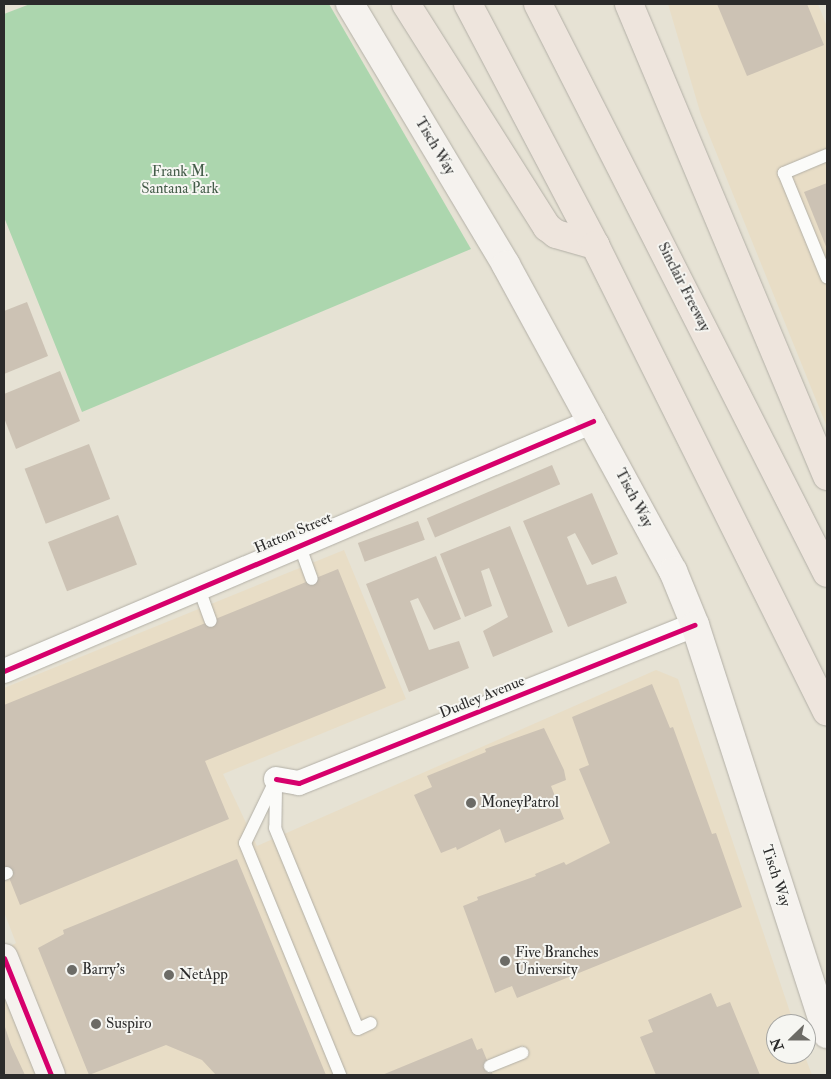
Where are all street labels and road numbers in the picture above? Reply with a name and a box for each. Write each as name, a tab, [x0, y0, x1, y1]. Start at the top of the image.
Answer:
street label: Tisch Way	[411, 114, 459, 178]
street label: Sinclair Freeway	[654, 239, 714, 335]
street label: Tisch Way	[611, 466, 657, 530]
street label: Hatton Street	[252, 509, 334, 557]
street label: Dudley Avenue	[437, 672, 527, 722]
street label: Tisch Way	[758, 843, 794, 909]

